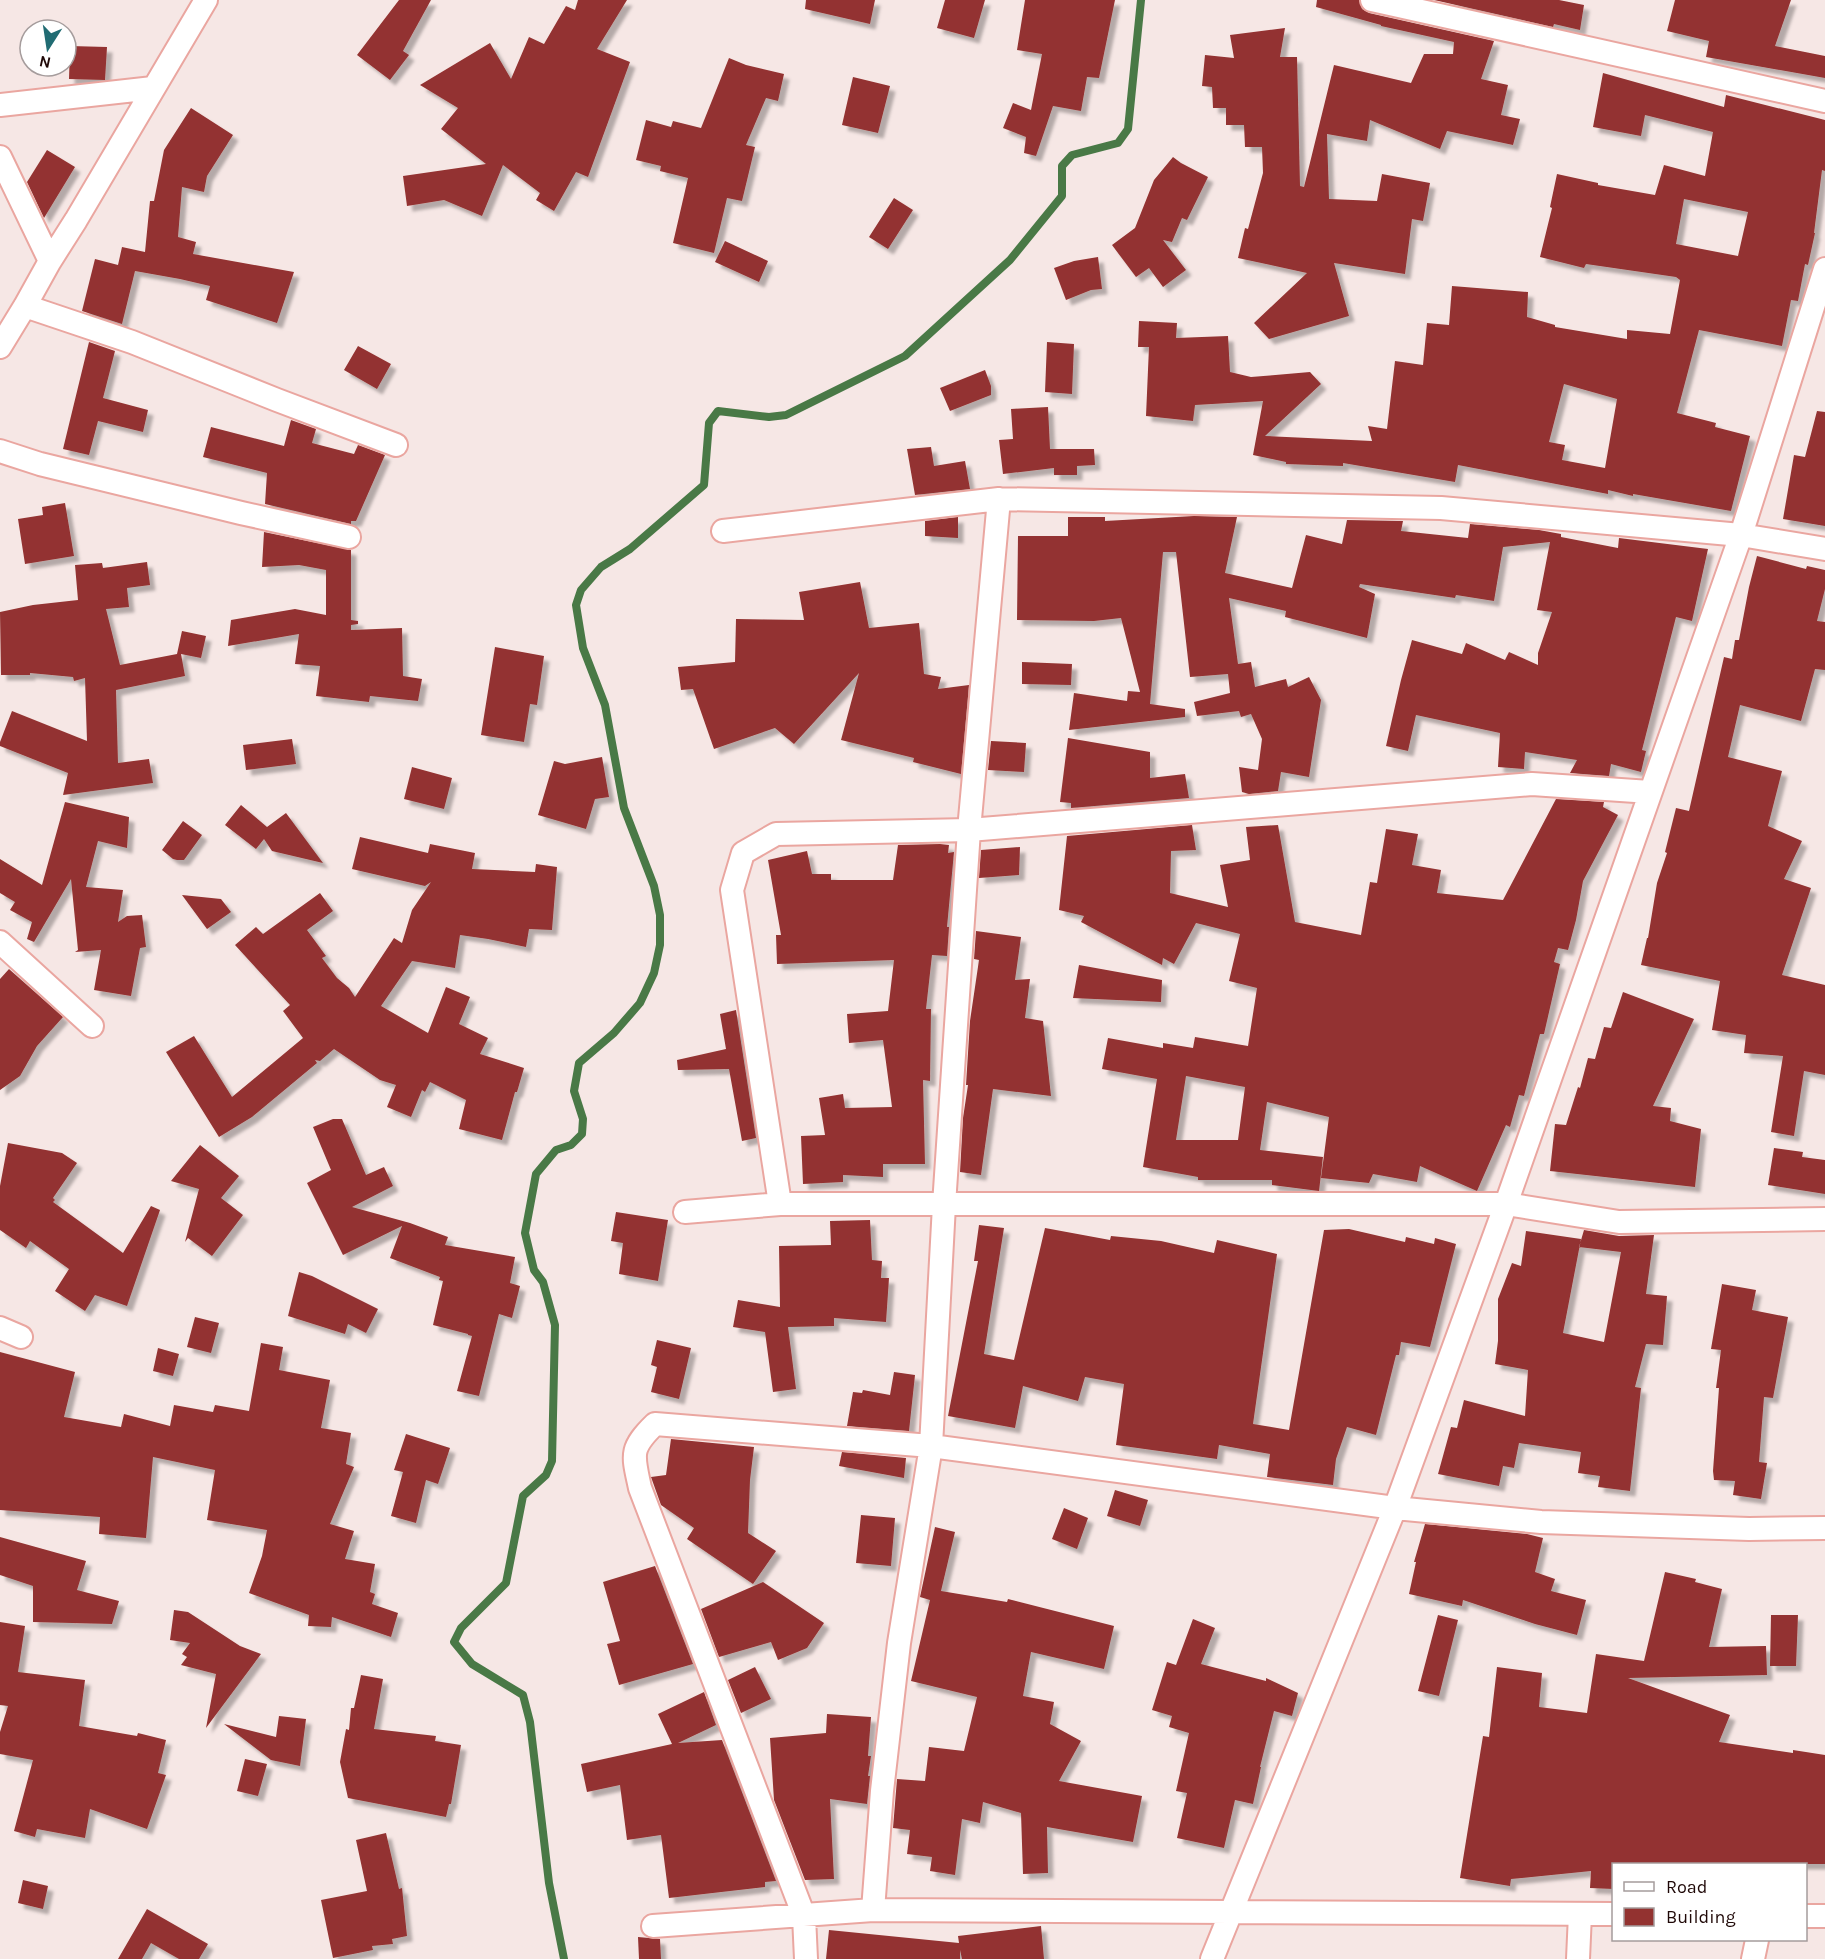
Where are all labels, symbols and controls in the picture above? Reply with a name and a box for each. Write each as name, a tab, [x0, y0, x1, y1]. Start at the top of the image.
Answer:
north arrow	[18, 18, 78, 78]
text: N	[37, 52, 53, 73]
legend	[1612, 1863, 1807, 1941]
text: Road	[1666, 1876, 1707, 1898]
text: Building	[1666, 1906, 1736, 1928]

